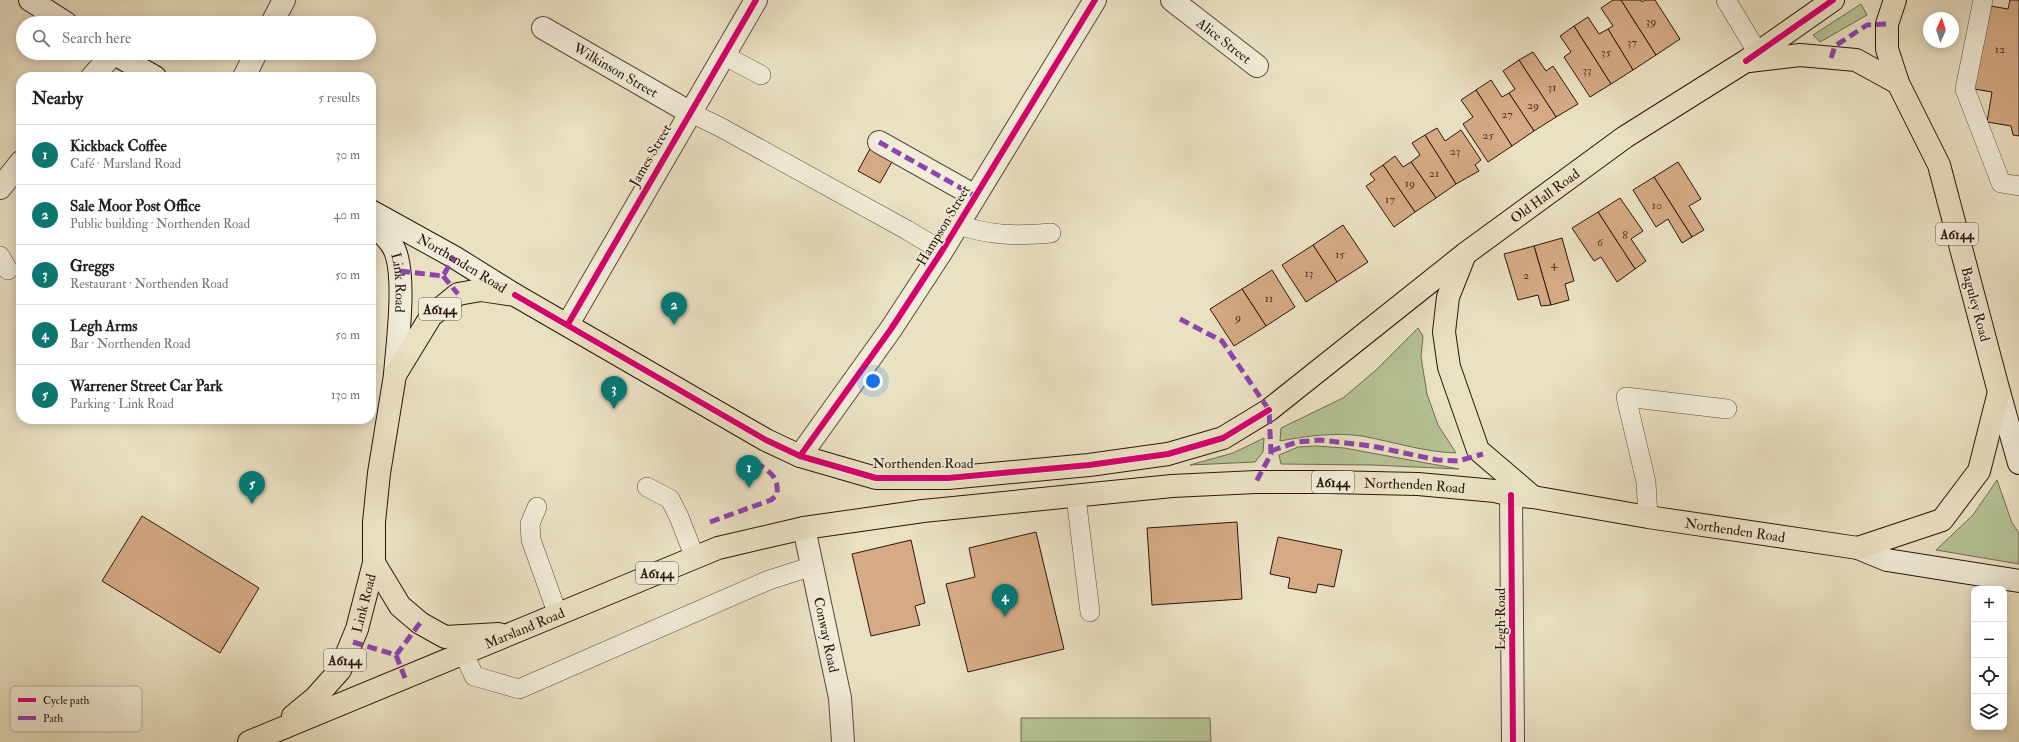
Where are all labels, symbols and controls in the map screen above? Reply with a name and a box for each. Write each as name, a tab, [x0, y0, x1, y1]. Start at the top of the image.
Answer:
north arrow	[1923, 12, 1959, 48]
street label: Alice Street	[1192, 14, 1255, 68]
house number: 39	[1646, 14, 1656, 29]
search box	[16, 16, 376, 60]
icon: search	[30, 27, 52, 49]
text: Search here	[62, 29, 131, 48]
house number: 37	[1627, 35, 1638, 50]
street label: Wilkinson Street	[569, 39, 661, 102]
house number: 12	[1995, 42, 2005, 57]
house number: 35	[1601, 45, 1612, 60]
house number: 33	[1582, 63, 1592, 78]
house number: 31	[1548, 80, 1556, 95]
text: Nearby	[32, 88, 83, 109]
text: 5 results	[318, 90, 360, 106]
house number: 29	[1527, 98, 1539, 113]
house number: 27	[1501, 107, 1513, 122]
street label: James Street	[625, 121, 675, 190]
house number: 25	[1482, 128, 1494, 143]
text: Kickback Coffee	[70, 137, 167, 156]
house number: 23	[1450, 144, 1460, 159]
text: 1	[43, 147, 47, 163]
text: 30 m	[336, 147, 360, 163]
text: Café · Marsland Road	[70, 156, 181, 172]
street label: Old Hall Road	[1507, 165, 1583, 227]
house number: 21	[1429, 166, 1439, 181]
house number: 19	[1405, 176, 1415, 191]
street label: Hampson Street	[913, 182, 975, 269]
house number: 17	[1385, 192, 1395, 207]
text: Sale Moor Post Office	[70, 197, 201, 216]
house number: 10	[1652, 198, 1662, 213]
text: 2	[42, 207, 48, 223]
text: 40 m	[334, 207, 360, 223]
text: Public building · Northenden Road	[70, 216, 250, 232]
road number: A6144	[1936, 223, 1978, 245]
house number: 8	[1622, 228, 1628, 243]
street label: Northenden Road	[414, 230, 510, 297]
house number: 6	[1597, 235, 1604, 250]
house number: 15	[1335, 247, 1345, 262]
street label: Link Road	[387, 251, 409, 313]
text: Greggs	[70, 257, 114, 276]
house number: 4	[1551, 257, 1558, 272]
street label: Baguley Road	[1956, 265, 1994, 344]
house number: 13	[1305, 266, 1313, 281]
text: 3	[43, 267, 48, 283]
text: 50 m	[335, 267, 360, 283]
house number: 2	[1523, 268, 1529, 283]
text: Restaurant · Northenden Road	[70, 276, 228, 292]
house number: 11	[1265, 291, 1273, 306]
pin: 2	[661, 292, 687, 325]
road number: A6144	[419, 298, 461, 320]
house number: 9	[1234, 310, 1241, 325]
text: Legh Arms	[70, 317, 137, 336]
text: 4	[41, 327, 49, 343]
text: 50 m	[335, 327, 360, 343]
text: Bar · Northenden Road	[70, 336, 191, 352]
your location	[863, 371, 883, 391]
pin: 3	[601, 376, 627, 409]
text: Warrener Street Car Park	[70, 377, 223, 396]
text: 5	[42, 387, 48, 403]
text: 130 m	[331, 387, 360, 403]
text: Parking · Link Road	[70, 396, 174, 412]
pin: 1	[736, 455, 762, 488]
street label: Northenden Road	[872, 455, 974, 472]
pin: 5	[239, 471, 265, 504]
road number: A6144	[1312, 471, 1354, 493]
street label: Northenden Road	[1364, 475, 1466, 497]
street label: Northenden Road	[1684, 515, 1786, 546]
road number: A6144	[636, 562, 678, 584]
street label: Link Road	[348, 572, 380, 635]
pin: 4	[992, 584, 1018, 617]
map controls	[1971, 586, 2007, 730]
button: +	[1971, 586, 2007, 622]
street label: Legh Road	[1492, 588, 1509, 650]
street label: Conway Road	[810, 595, 842, 674]
street label: Marsland Road	[482, 604, 567, 653]
button: −	[1971, 622, 2007, 658]
road number: A6144	[324, 649, 366, 671]
button: locate	[1971, 658, 2007, 694]
legend	[10, 686, 142, 732]
text: Cycle path	[43, 694, 89, 708]
button: layers	[1971, 694, 2007, 730]
text: Path	[43, 712, 63, 725]

